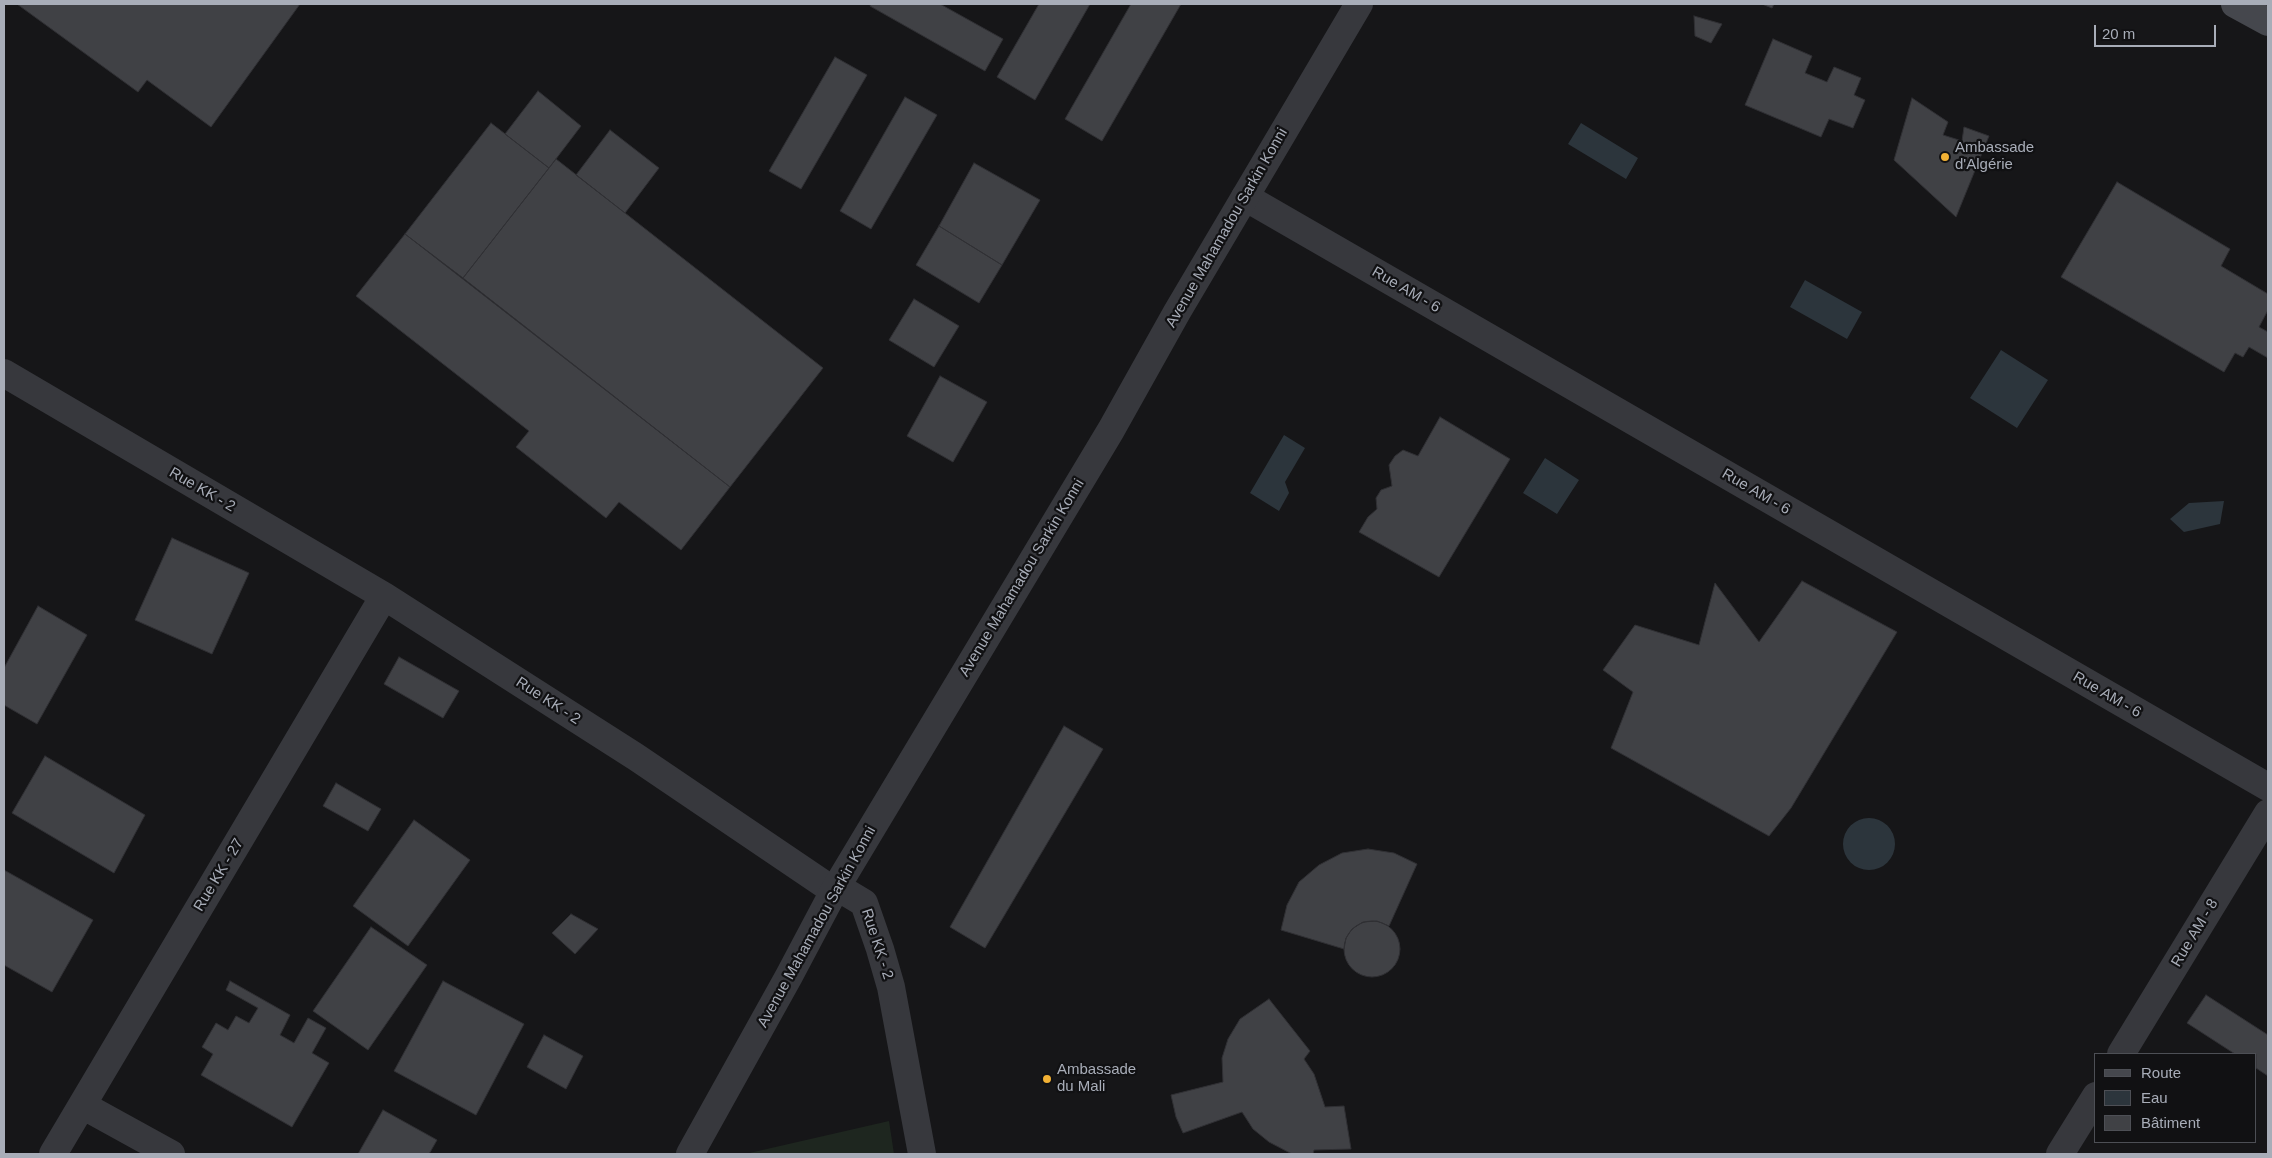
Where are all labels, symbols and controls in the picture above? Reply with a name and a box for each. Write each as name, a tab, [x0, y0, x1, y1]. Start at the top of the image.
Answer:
scale bar	[2097, 15, 2220, 47]
text: 20 m	[2102, 25, 2135, 42]
street label: Avenue Mahamadou Sarkin Konni	[1162, 125, 1292, 331]
place label: Ambassade d'Algérie	[1955, 139, 2034, 174]
marker: Ambassade d'Algérie	[1939, 151, 1951, 163]
street label: Rue AM - 6	[1369, 263, 1443, 317]
street label: Rue KK - 2	[166, 464, 238, 516]
street label: Rue AM - 6	[1719, 465, 1793, 519]
street label: Avenue Mahamadou Sarkin Konni	[956, 476, 1088, 680]
street label: Rue AM - 6	[2070, 668, 2144, 722]
street label: Rue KK - 2	[512, 673, 584, 729]
street label: Avenue Mahamadou Sarkin Konni	[754, 823, 880, 1031]
street label: Rue KK - 27	[190, 835, 248, 915]
street label: Rue AM - 8	[2168, 896, 2222, 970]
street label: Rue KK - 2	[857, 906, 897, 982]
legend	[2094, 1053, 2257, 1143]
place label: Ambassade du Mali	[1057, 1061, 1136, 1096]
text: Route	[2141, 1064, 2181, 1081]
marker: Ambassade du Mali	[1041, 1073, 1053, 1085]
text: Eau	[2141, 1089, 2168, 1106]
text: Bâtiment	[2141, 1114, 2200, 1131]

